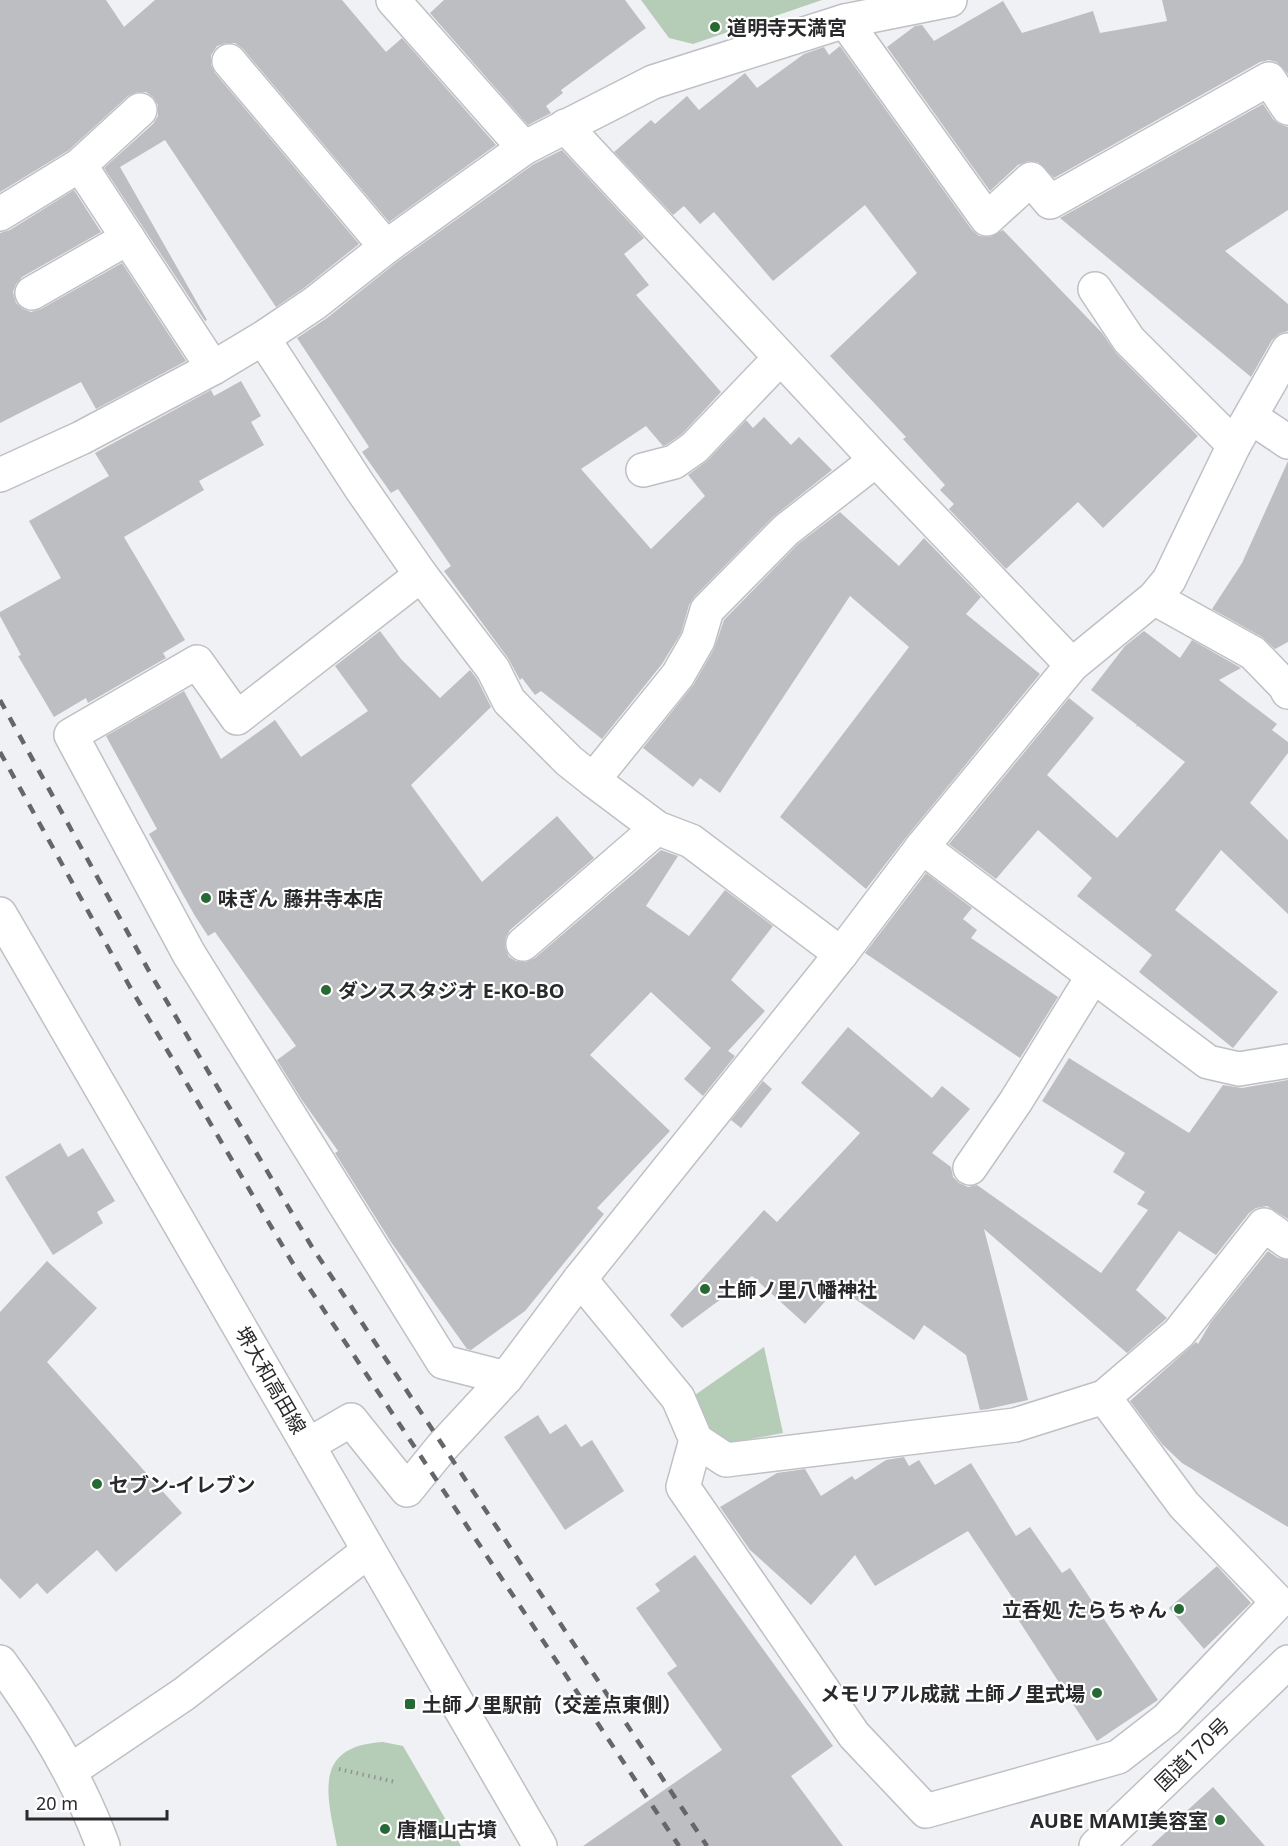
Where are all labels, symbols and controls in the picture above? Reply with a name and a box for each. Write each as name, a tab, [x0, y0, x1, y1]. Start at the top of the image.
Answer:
place label: 道明寺天満宮	[727, 14, 847, 41]
marker: 道明寺天満宮	[708, 20, 722, 34]
place label: 味ぎん 藤井寺本店	[218, 885, 383, 912]
marker: 味ぎん 藤井寺本店	[199, 891, 213, 905]
place label: ダンススタジオ E-KO-BO	[338, 977, 565, 1004]
marker: ダンススタジオ E-KO-BO	[319, 983, 333, 997]
place label: 土師ノ里八幡神社	[717, 1276, 877, 1303]
marker: 土師ノ里八幡神社	[698, 1282, 712, 1296]
street label: 堺大和高田線	[229, 1321, 313, 1439]
place label: セブン-イレブン	[109, 1471, 255, 1498]
marker: セブン-イレブン	[90, 1477, 104, 1491]
place label: 立呑処 たらちゃん	[1002, 1596, 1167, 1623]
marker: 立呑処 たらちゃん	[1172, 1602, 1186, 1616]
place label: メモリアル成就 土師ノ里式場	[820, 1680, 1085, 1707]
marker: メモリアル成就 土師ノ里式場	[1090, 1686, 1104, 1700]
place label: 土師ノ里駅前（交差点東側）	[422, 1691, 682, 1718]
marker: 土師ノ里駅前（交差点東側）	[403, 1697, 417, 1711]
street label: 国道170号	[1149, 1712, 1235, 1796]
scale bar	[27, 1783, 166, 1821]
text: 20 m	[36, 1791, 78, 1815]
place label: AUBE MAMI美容室	[1030, 1807, 1208, 1834]
marker: AUBE MAMI美容室	[1213, 1813, 1227, 1827]
place label: 唐櫃山古墳	[397, 1816, 497, 1843]
marker: 唐櫃山古墳	[378, 1822, 392, 1836]

